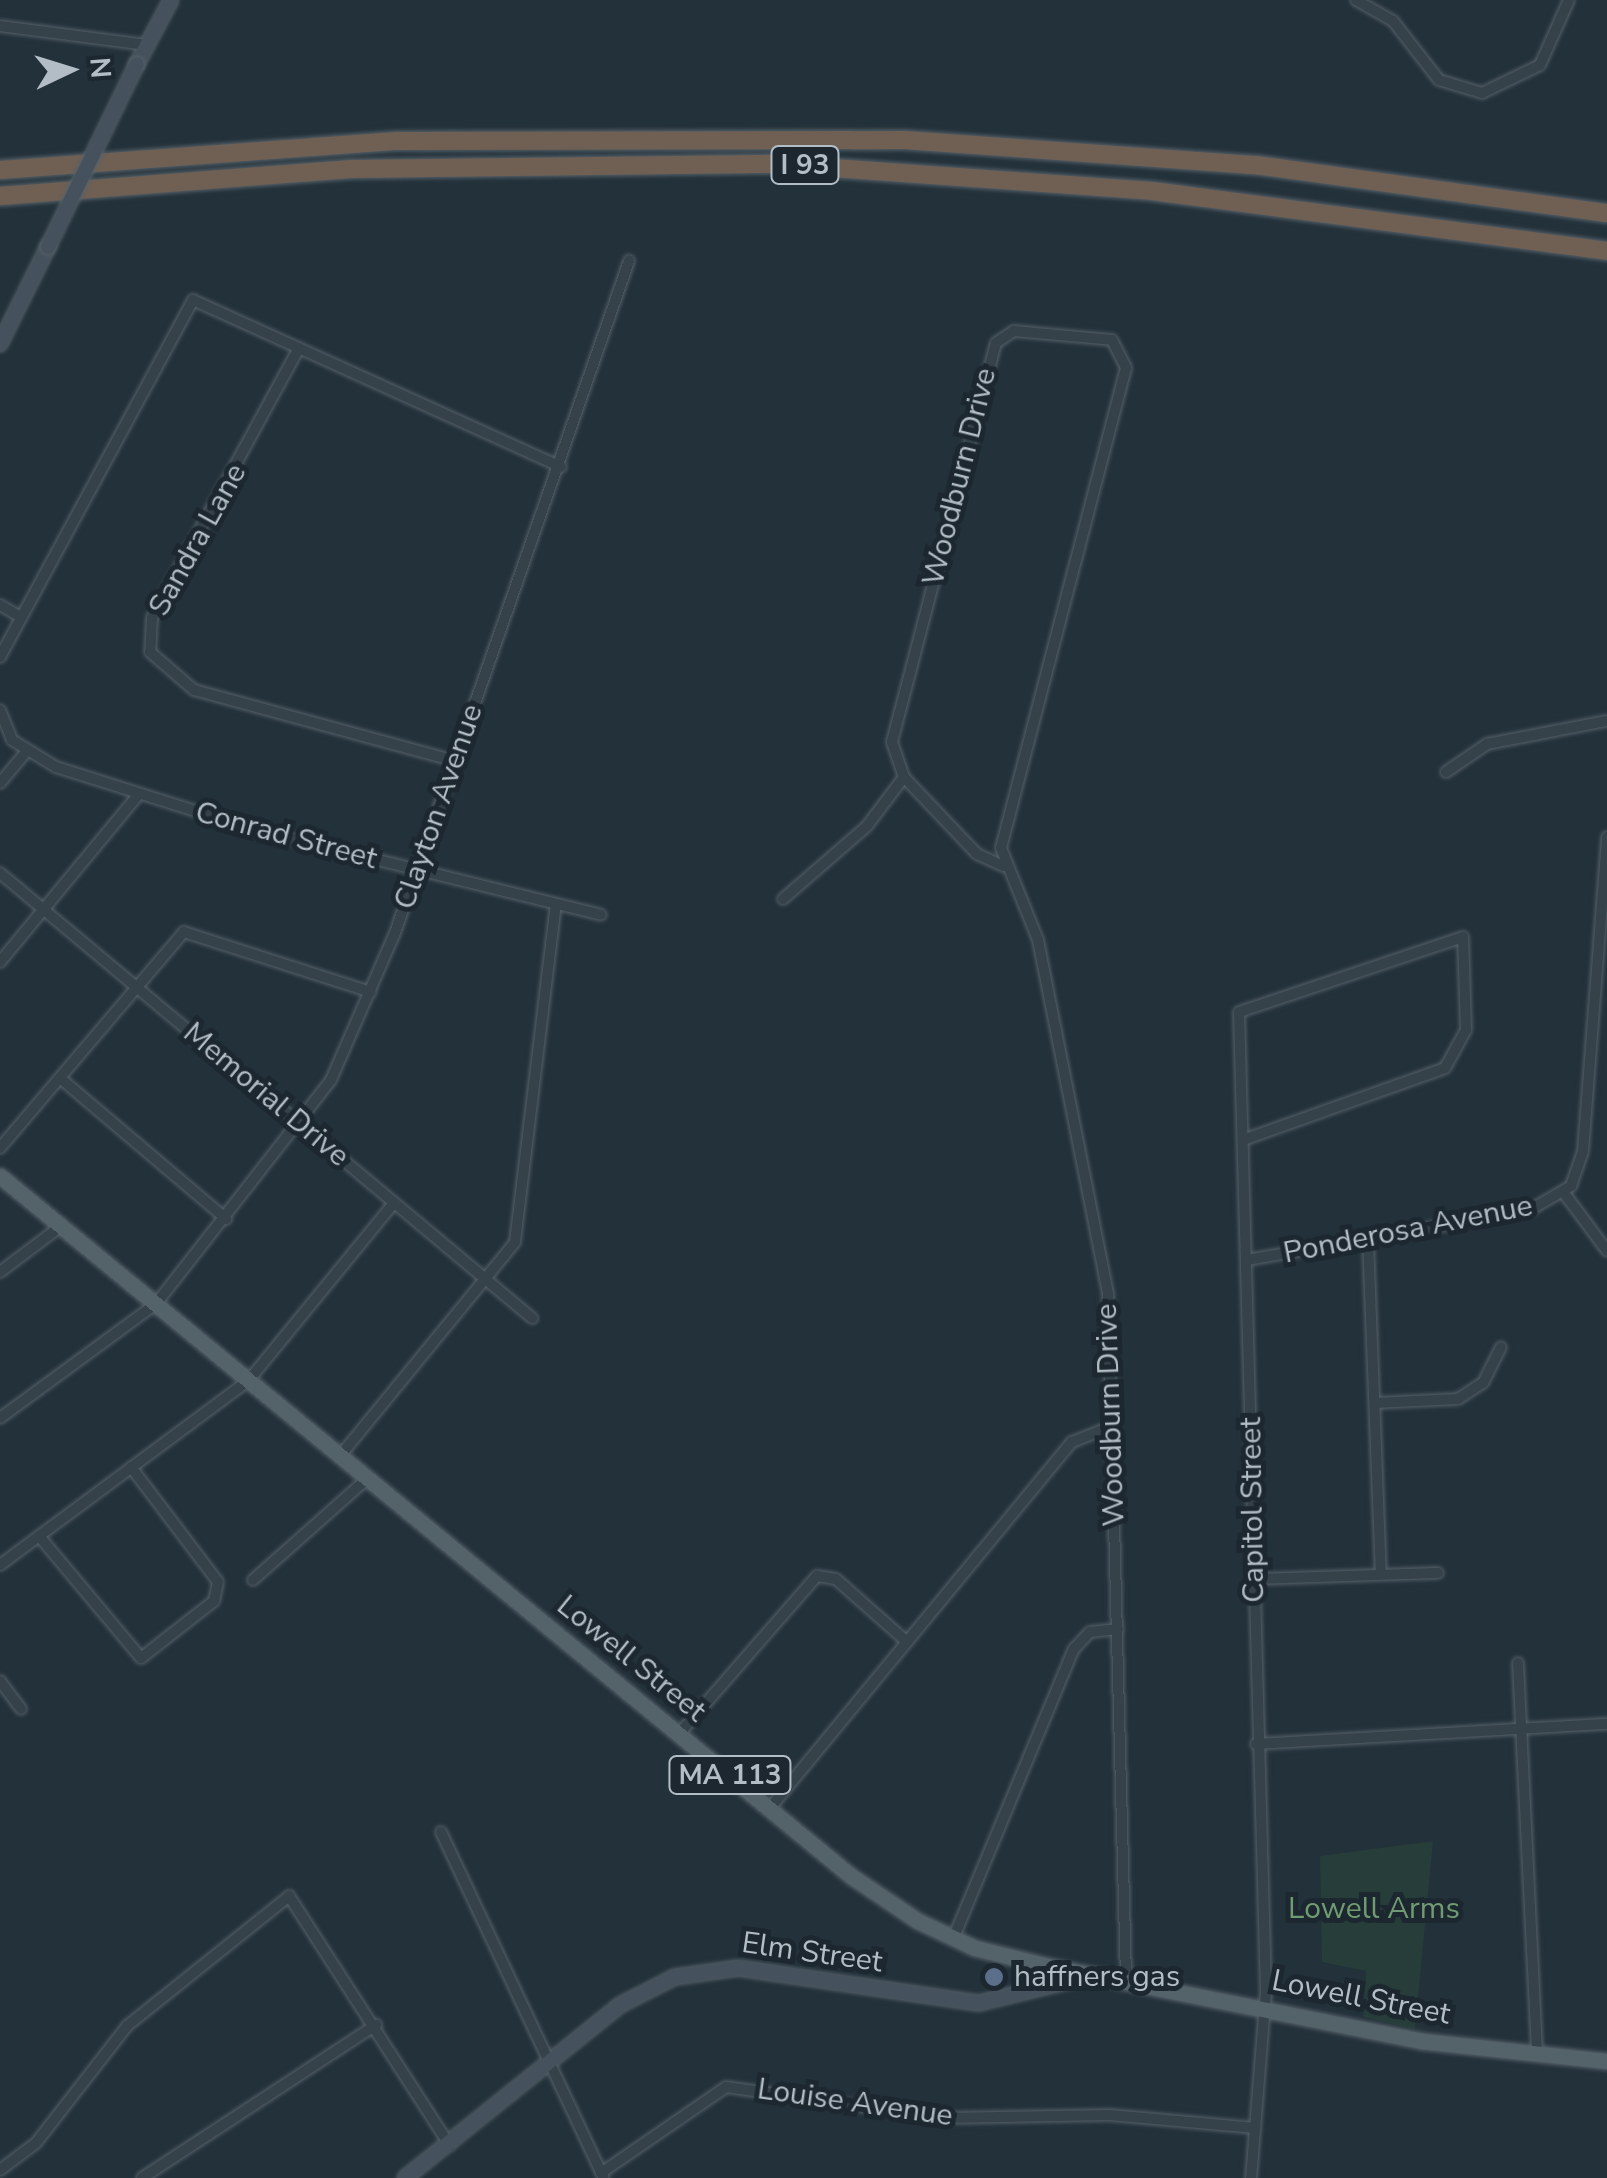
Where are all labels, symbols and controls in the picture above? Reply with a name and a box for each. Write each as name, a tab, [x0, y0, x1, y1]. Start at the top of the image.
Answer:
north arrow	[20, 20, 120, 120]
text: N	[80, 56, 120, 80]
road number: I 93	[770, 142, 840, 188]
street label: Woodburn Drive	[916, 364, 1004, 590]
street label: Sandra Lane	[141, 458, 255, 622]
street label: Clayton Avenue	[387, 700, 491, 914]
street label: Conrad Street	[191, 794, 381, 878]
street label: Memorial Drive	[176, 1015, 356, 1175]
street label: Ponderosa Avenue	[1280, 1188, 1536, 1272]
street label: Woodburn Drive	[1089, 1303, 1133, 1527]
street label: Capitol Street	[1233, 1417, 1273, 1603]
street label: Lowell Street	[549, 1588, 713, 1730]
road number: MA 113	[668, 1752, 792, 1798]
park label: Lowell Arms	[1288, 1891, 1460, 1927]
street label: Elm Street	[739, 1925, 885, 1981]
place label: haffners gas	[1014, 1959, 1180, 1995]
street label: Lowell Street	[1269, 1963, 1453, 2033]
marker: haffners gas	[983, 1966, 1005, 1988]
street label: Louise Avenue	[755, 2071, 955, 2135]

